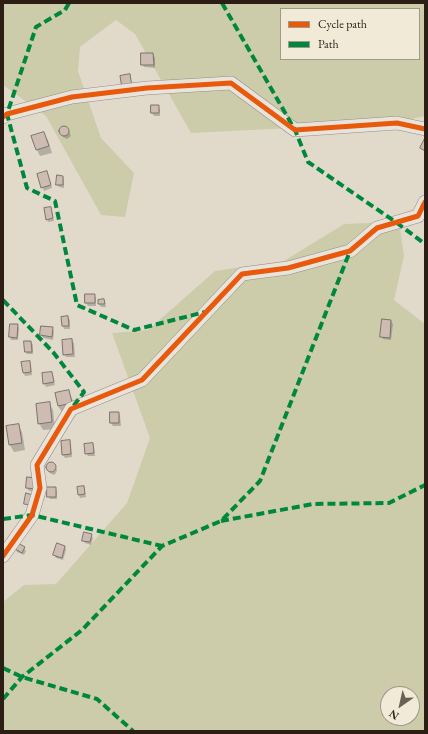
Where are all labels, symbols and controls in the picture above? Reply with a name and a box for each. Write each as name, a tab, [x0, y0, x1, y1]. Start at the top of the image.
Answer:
legend	[280, 8, 420, 60]
text: Cycle path	[318, 16, 367, 32]
text: Path	[318, 36, 339, 52]
north arrow	[380, 686, 420, 726]
text: N	[386, 707, 401, 723]

